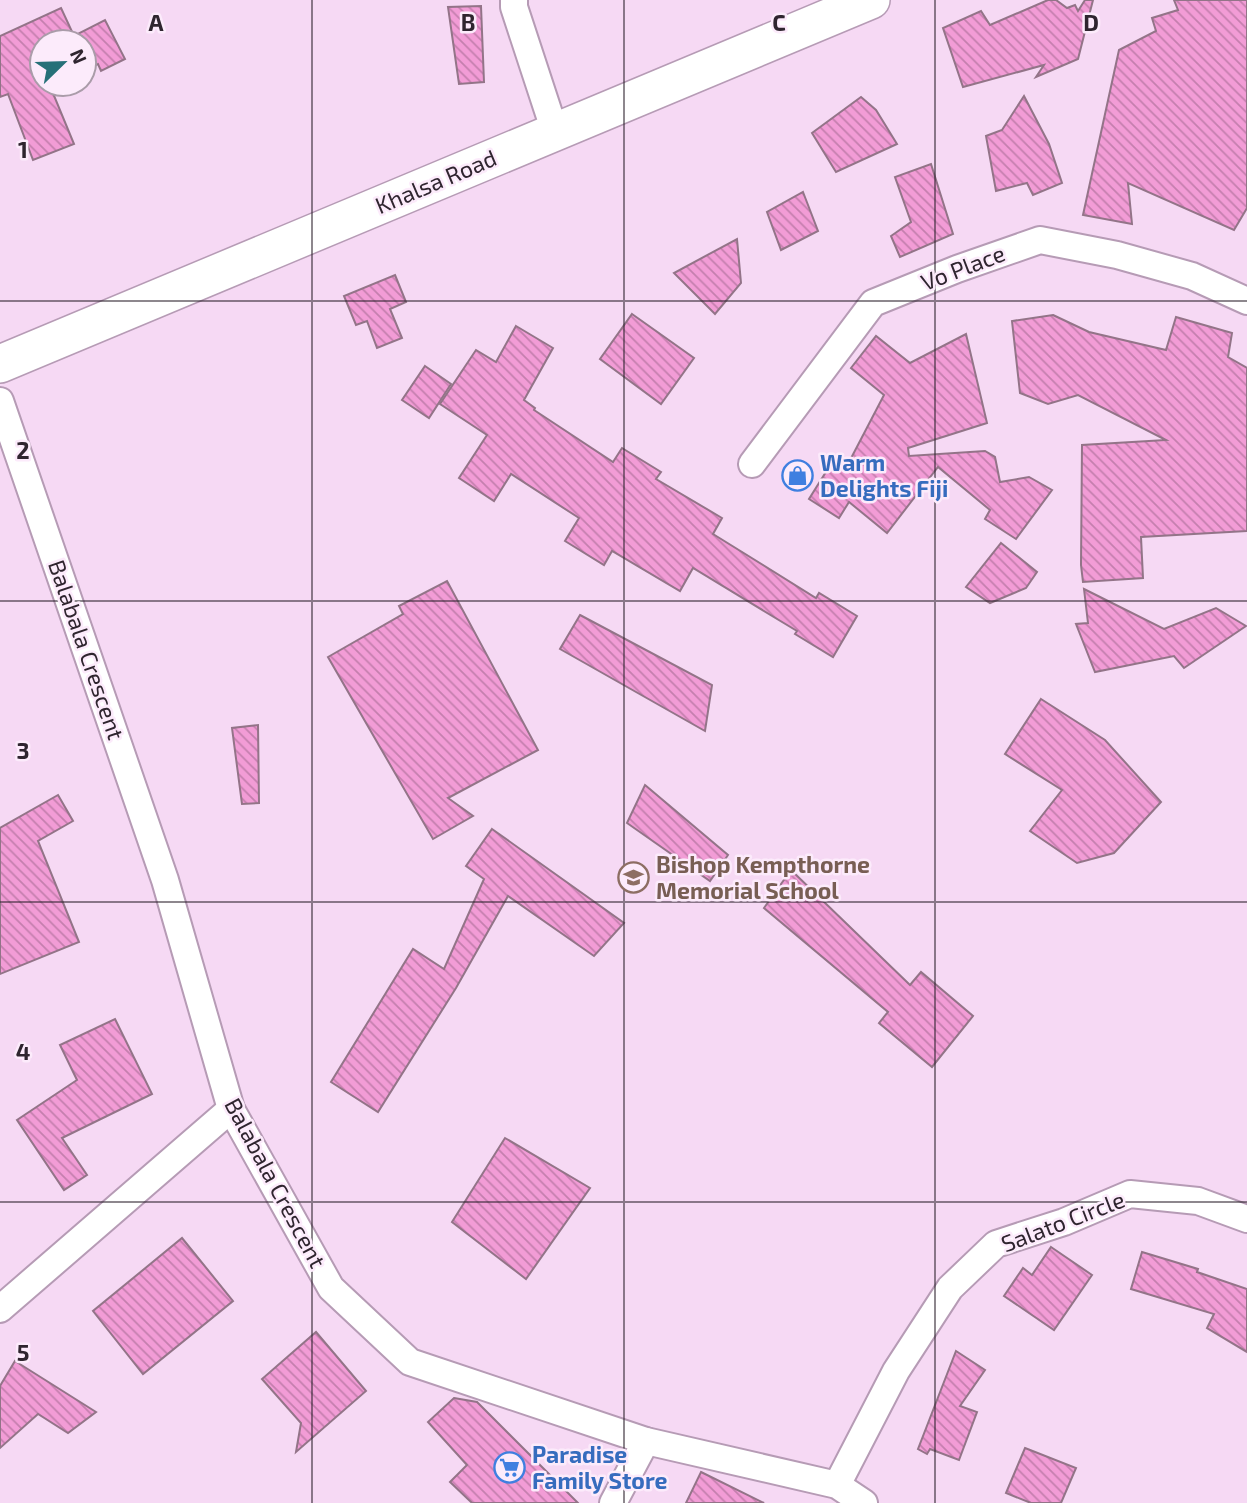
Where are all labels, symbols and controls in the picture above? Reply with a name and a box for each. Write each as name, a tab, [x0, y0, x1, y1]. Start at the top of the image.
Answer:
text: A	[148, 8, 164, 36]
text: B	[461, 8, 475, 36]
text: C	[772, 8, 786, 36]
text: D	[1083, 8, 1099, 36]
north arrow	[28, 28, 98, 98]
text: N	[66, 45, 92, 67]
text: 1	[18, 135, 28, 163]
street label: Khalsa Road	[371, 143, 500, 219]
street label: Vo Place	[917, 238, 1009, 296]
text: 2	[16, 436, 30, 464]
place label: Warm Delights Fiji	[820, 448, 948, 502]
shop icon: Warm Delights Fiji	[780, 459, 814, 493]
street label: Balabala Crescent	[43, 556, 131, 743]
text: 3	[16, 736, 30, 764]
place label: Bishop Kempthorne Memorial School	[656, 850, 870, 904]
school or university icon: Bishop Kempthorne Memorial School	[616, 861, 650, 895]
text: 4	[16, 1037, 30, 1065]
street label: Balabala Crescent	[219, 1093, 333, 1272]
street label: Salato Circle	[997, 1185, 1128, 1257]
text: 5	[17, 1338, 29, 1366]
place label: Paradise Family Store	[532, 1440, 668, 1494]
supermarket icon: Paradise Family Store	[492, 1451, 526, 1485]

